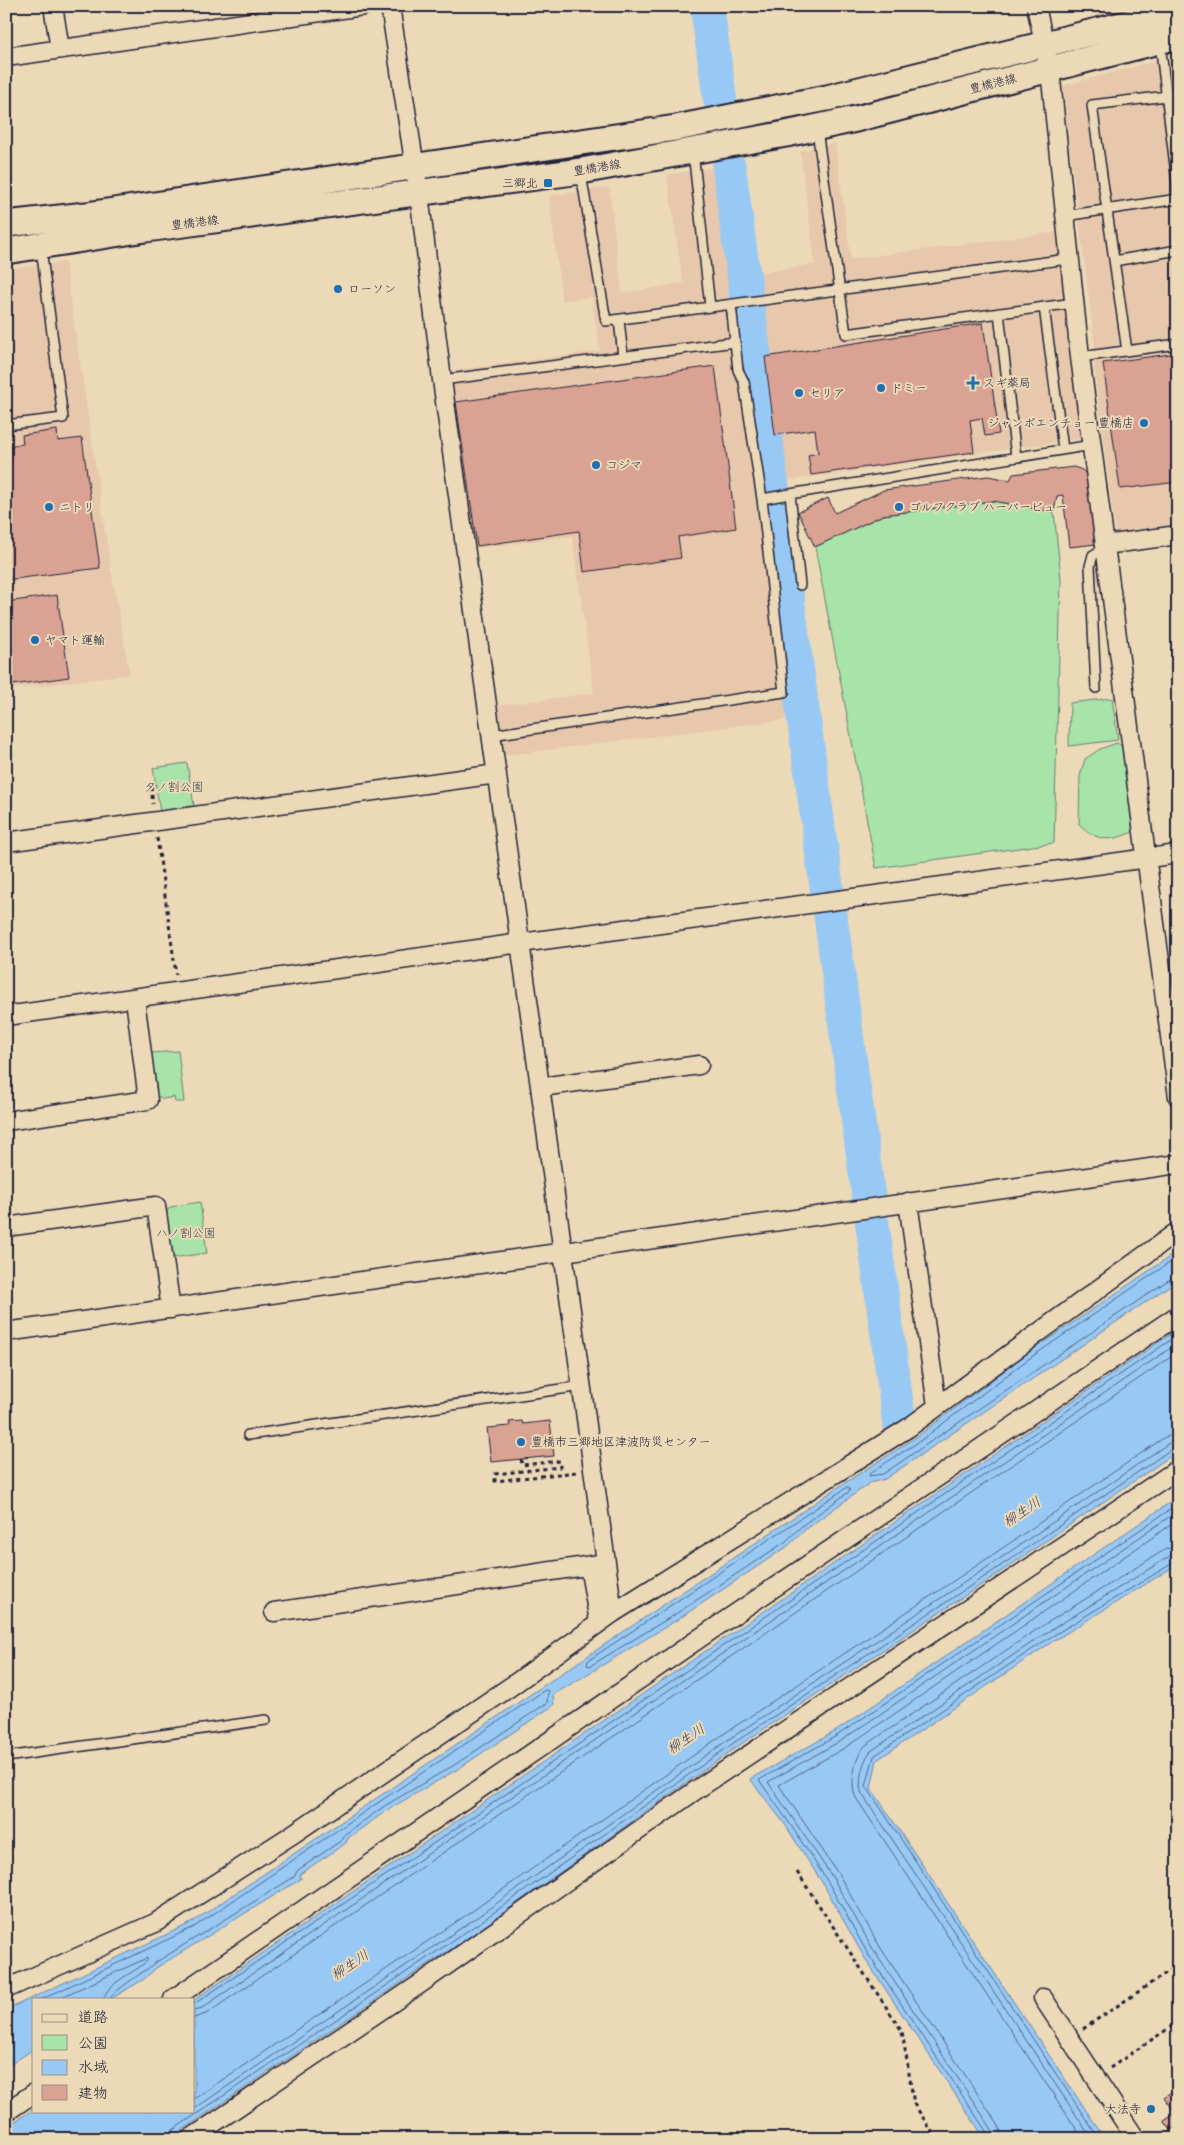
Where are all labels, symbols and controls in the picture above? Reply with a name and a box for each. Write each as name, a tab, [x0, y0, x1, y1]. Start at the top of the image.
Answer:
street label: 豊橋港線	[968, 71, 1018, 97]
street label: 豊橋港線	[572, 157, 622, 179]
place label: 三郷北	[502, 176, 538, 191]
marker: 三郷北	[542, 177, 554, 189]
street label: 豊橋港線	[170, 213, 220, 233]
place label: ローソン	[348, 282, 396, 297]
marker: ローソン	[332, 283, 344, 295]
place label: スギ薬局	[983, 376, 1031, 391]
marker: スギ薬局	[967, 377, 979, 389]
place label: ドミー	[891, 381, 927, 396]
marker: ドミー	[875, 382, 887, 394]
place label: セリア	[809, 386, 845, 401]
marker: セリア	[793, 387, 805, 399]
place label: ジャンボエンチョー 豊橋店	[987, 416, 1134, 431]
marker: ジャンボエンチョー 豊橋店	[1138, 417, 1150, 429]
place label: コジマ	[606, 458, 642, 473]
marker: コジマ	[590, 459, 602, 471]
place label: ニトリ	[59, 500, 95, 515]
place label: ゴルフクラブ ハーバービュー	[909, 500, 1067, 515]
marker: ニトリ	[43, 501, 55, 513]
marker: ゴルフクラブ ハーバービュー	[893, 501, 905, 513]
place label: ヤマト運輸	[45, 633, 105, 648]
marker: ヤマト運輸	[29, 634, 41, 646]
park label: タノ割公園	[144, 780, 204, 795]
park label: ハノ割公園	[156, 1226, 216, 1241]
place label: 豊橋市三郷地区津波防災センター	[531, 1435, 711, 1450]
marker: 豊橋市三郷地区津波防災センター	[515, 1436, 527, 1448]
water label: 柳生川	[1000, 1493, 1044, 1531]
water label: 柳生川	[664, 1720, 708, 1758]
water label: 柳生川	[328, 1946, 372, 1984]
legend	[32, 1998, 195, 2112]
text: 道路	[78, 2008, 108, 2027]
text: 公園	[78, 2034, 108, 2053]
text: 水域	[78, 2058, 108, 2077]
text: 建物	[78, 2084, 108, 2103]
place label: 大法寺	[1105, 2102, 1141, 2117]
marker: 大法寺	[1145, 2103, 1157, 2115]

